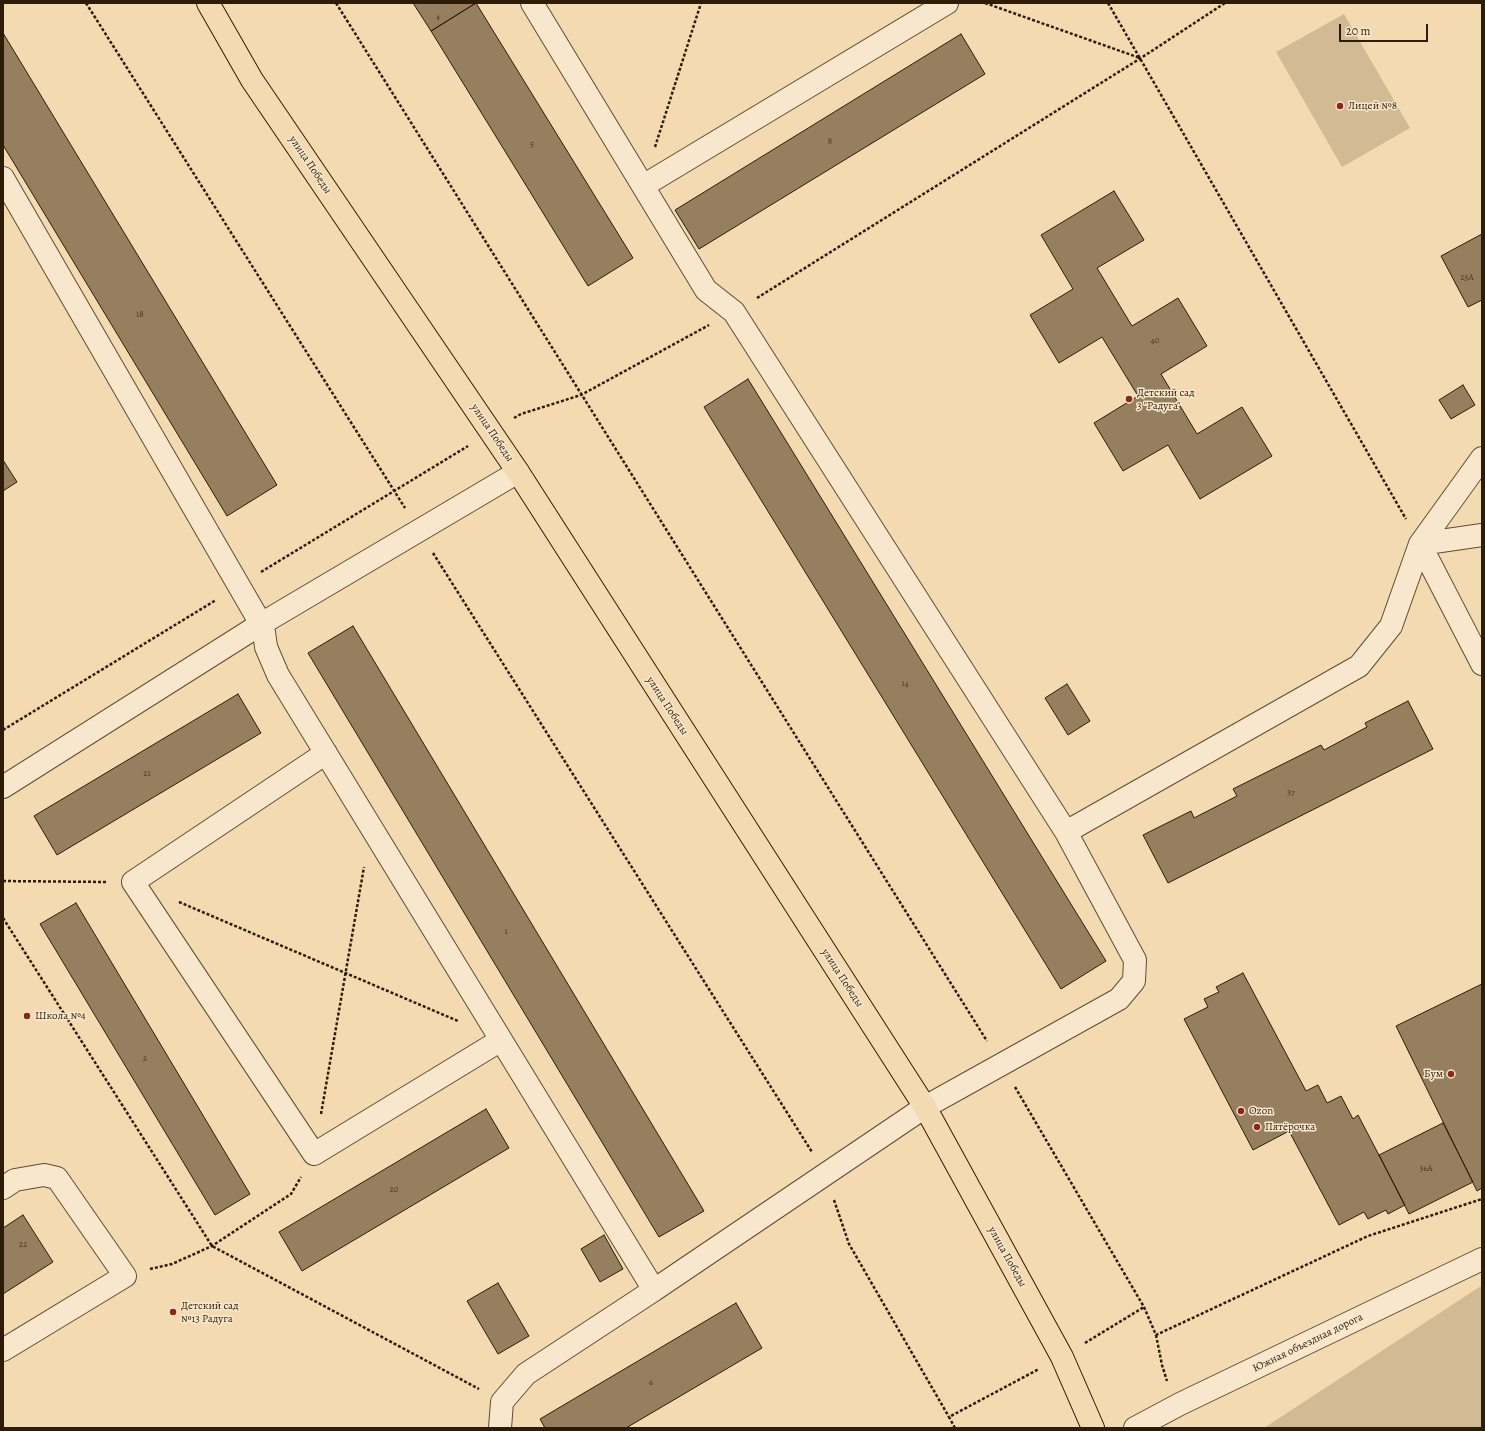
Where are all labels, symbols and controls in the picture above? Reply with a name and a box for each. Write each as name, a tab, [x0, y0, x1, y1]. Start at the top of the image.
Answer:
house number: 4	[436, 12, 440, 22]
scale bar	[1341, 16, 1430, 42]
text: 20 m	[1346, 23, 1370, 39]
place label: Лицей №8	[1348, 99, 1397, 113]
marker: Лицей №8	[1335, 101, 1345, 111]
street label: улица Победы	[286, 134, 334, 196]
house number: 8	[828, 137, 832, 147]
house number: 5	[530, 140, 534, 150]
house number: 25А	[1460, 273, 1474, 283]
house number: 18	[136, 310, 144, 320]
house number: 40	[1151, 336, 1159, 346]
place label: Детский сад 3 "Радуга"	[1137, 386, 1195, 412]
marker: Детский сад 3 "Радуга"	[1124, 394, 1134, 404]
street label: улица Победы	[468, 402, 516, 464]
street label: улица Победы	[643, 674, 691, 738]
house number: 14	[901, 679, 909, 689]
house number: 21	[143, 769, 151, 779]
house number: 37	[1287, 788, 1295, 798]
house number: 1	[504, 927, 508, 937]
street label: улица Победы	[818, 946, 866, 1010]
place label: Школа №4	[35, 1009, 86, 1023]
marker: Школа №4	[22, 1011, 32, 1021]
house number: 2	[143, 1054, 147, 1064]
place label: Бум	[1424, 1067, 1443, 1081]
marker: Бум	[1446, 1069, 1456, 1079]
place label: Ozon	[1249, 1104, 1273, 1118]
marker: Ozon	[1236, 1106, 1246, 1116]
place label: Пятёрочка	[1265, 1120, 1315, 1134]
marker: Пятёрочка	[1252, 1122, 1262, 1132]
house number: 36А	[1419, 1164, 1433, 1174]
house number: 20	[389, 1185, 399, 1195]
street label: улица Победы	[985, 1225, 1029, 1289]
house number: 22	[19, 1240, 27, 1250]
place label: Детский сад №13 Радуга	[181, 1299, 239, 1325]
marker: Детский сад №13 Радуга	[168, 1307, 178, 1317]
street label: Южная объездная дорога	[1251, 1311, 1365, 1375]
house number: 6	[649, 1378, 653, 1388]

